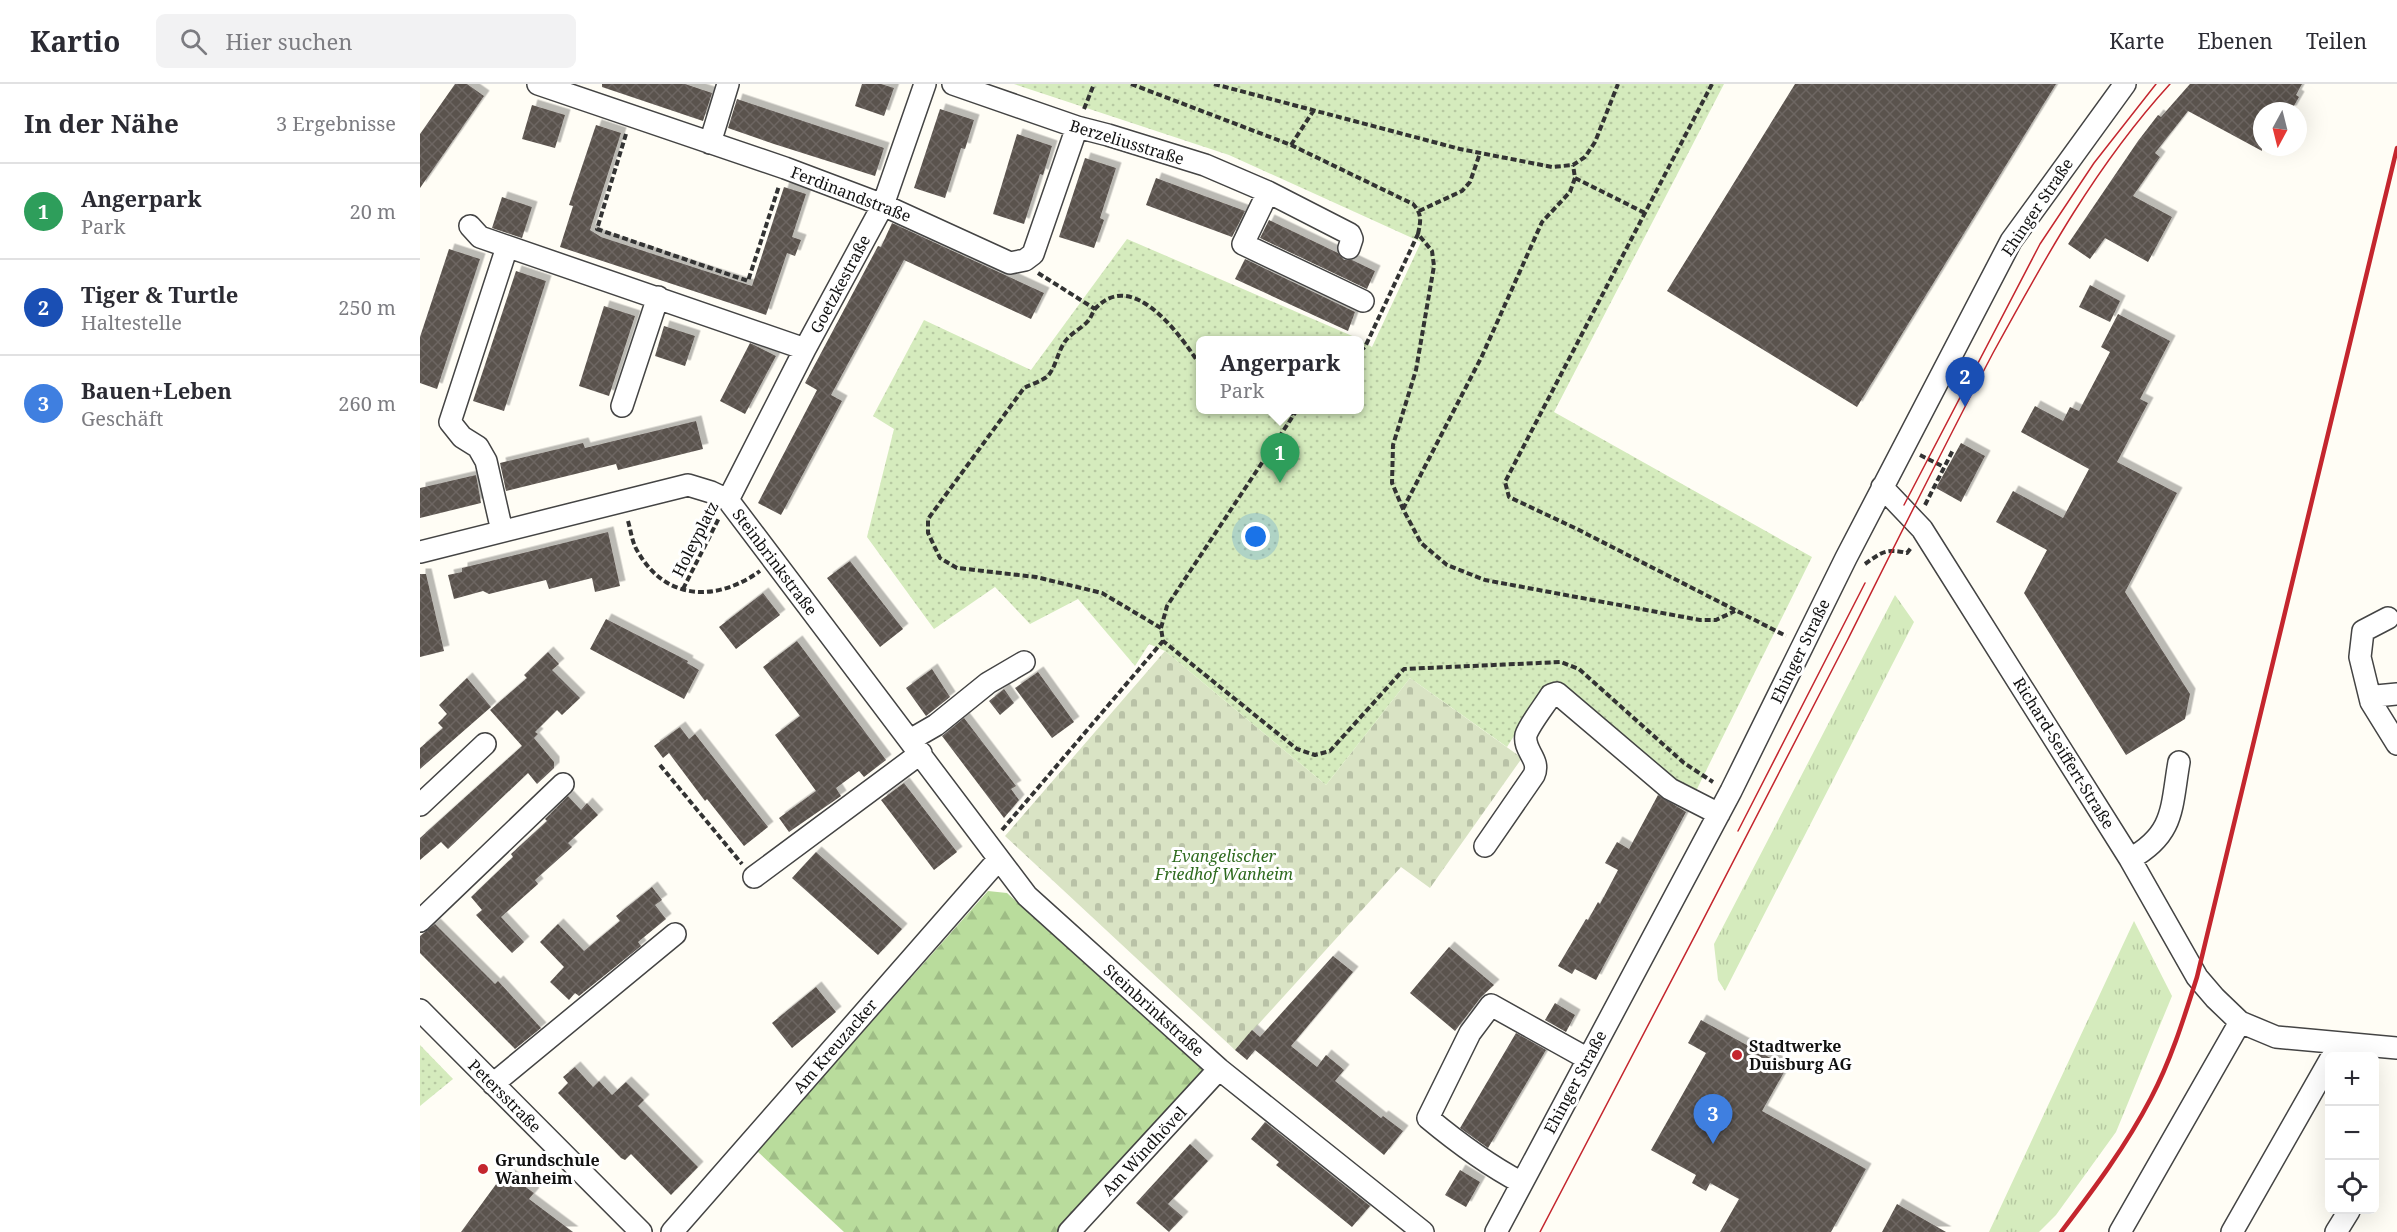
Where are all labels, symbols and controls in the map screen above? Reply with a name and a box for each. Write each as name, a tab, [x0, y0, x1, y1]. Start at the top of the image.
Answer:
search box	[156, 14, 576, 68]
text: Kartio	[30, 22, 120, 60]
icon: search	[177, 25, 210, 58]
text: Hier suchen	[225, 26, 352, 56]
text: Karte	[2109, 27, 2164, 55]
text: Ebenen	[2197, 27, 2273, 55]
text: Teilen	[2306, 27, 2367, 55]
north arrow	[2253, 102, 2307, 156]
text: In der Nähe	[24, 105, 179, 141]
text: 3 Ergebnisse	[276, 110, 396, 137]
street label: Berzeliusstraße	[1067, 114, 1187, 170]
street label: Ehinger Straße	[1996, 154, 2078, 260]
street label: Ferdinandstraße	[788, 161, 914, 227]
text: Angerpark	[81, 183, 202, 213]
text: 1	[38, 198, 49, 225]
text: 20 m	[350, 198, 396, 225]
text: Park	[81, 213, 125, 240]
street label: Goetzkestraße	[805, 231, 875, 337]
text: Tiger & Turtle	[81, 279, 238, 309]
text: 2	[38, 294, 49, 321]
text: 250 m	[338, 294, 396, 321]
text: Haltestelle	[81, 309, 182, 336]
popup	[1196, 336, 1364, 414]
text: Angerpark	[1220, 347, 1340, 377]
pin: 2	[1946, 358, 1984, 407]
text: Bauen+Leben	[81, 375, 232, 405]
text: Park	[1220, 377, 1264, 404]
text: 3	[38, 390, 49, 417]
text: 260 m	[338, 390, 396, 417]
text: Geschäft	[81, 405, 163, 432]
pin: 1	[1260, 434, 1300, 483]
street label: Holeyplatz	[667, 497, 723, 581]
street label: Steinbrinkstraße	[728, 504, 822, 620]
your location	[1241, 522, 1270, 551]
street label: Ehinger Straße	[1765, 595, 1835, 707]
street label: Richard-Seiffert-Straße	[2008, 673, 2120, 833]
park label: Evangelischer Friedhof Wanheim	[1154, 845, 1294, 885]
street label: Steinbrinkstraße	[1099, 959, 1209, 1061]
street label: Am Kreuzacker	[788, 994, 882, 1098]
street label: Ehinger Straße	[1539, 1027, 1611, 1137]
place label: Stadtwerke Duisburg AG	[1749, 1035, 1852, 1075]
marker: Stadtwerke Duisburg AG	[1730, 1048, 1744, 1062]
map controls	[2325, 1052, 2379, 1214]
button: +	[2325, 1052, 2379, 1106]
street label: Petersstraße	[464, 1055, 546, 1137]
pin: 3	[1694, 1094, 1732, 1144]
street label: Am Windhövel	[1097, 1102, 1191, 1200]
button: −	[2325, 1106, 2379, 1160]
place label: Grundschule Wanheim	[495, 1149, 600, 1189]
button: locate	[2325, 1160, 2379, 1214]
marker: Grundschule Wanheim	[476, 1162, 490, 1176]

